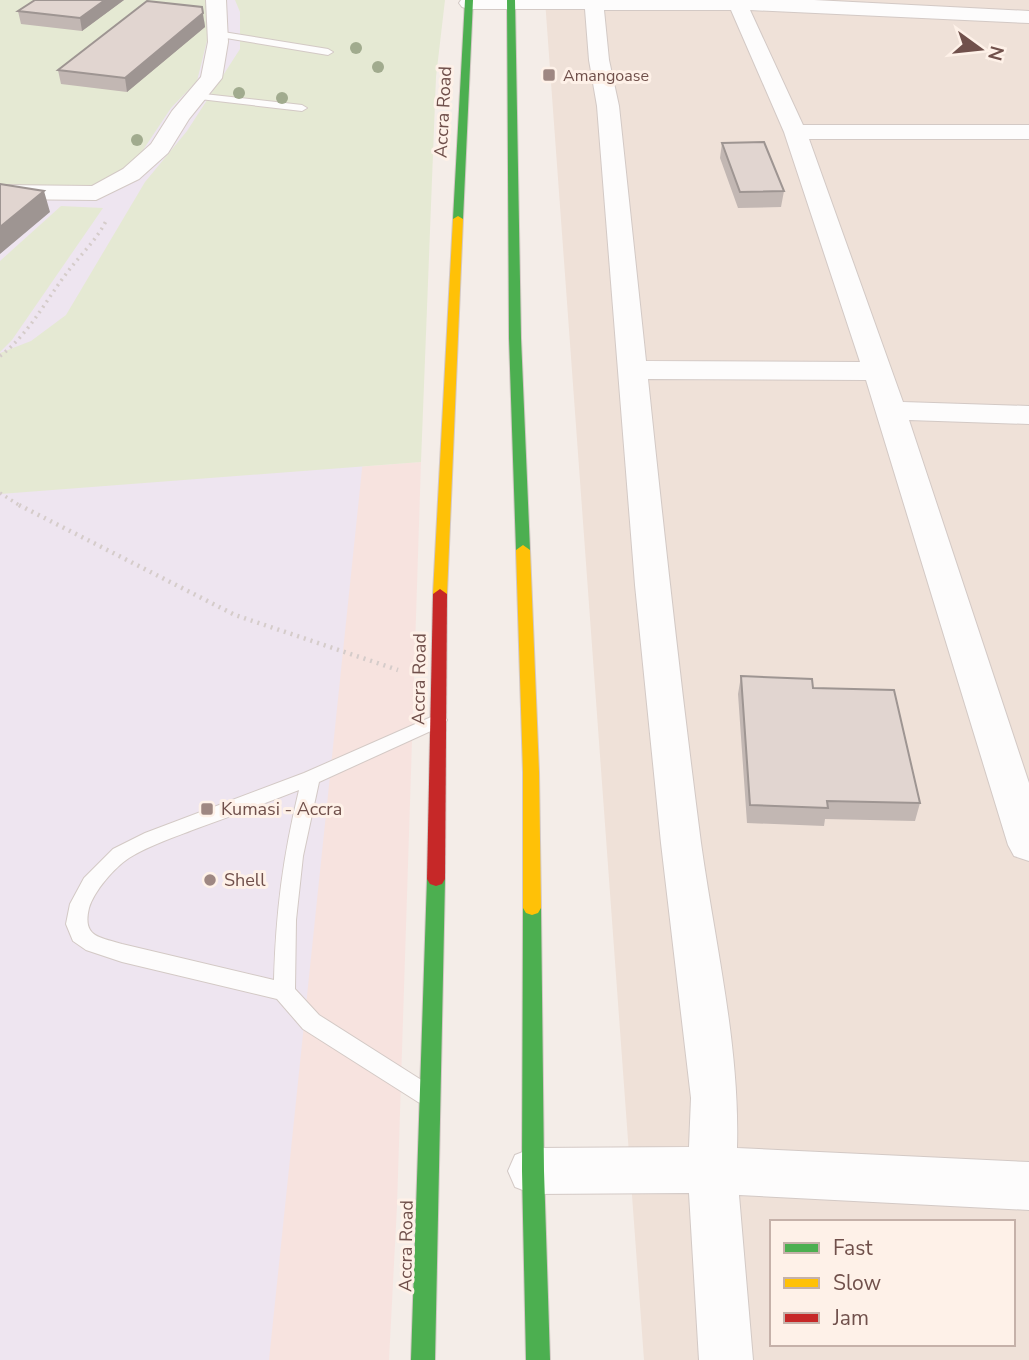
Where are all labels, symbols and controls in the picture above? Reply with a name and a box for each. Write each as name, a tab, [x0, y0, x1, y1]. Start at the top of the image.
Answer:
north arrow	[945, 14, 1015, 84]
text: N	[981, 43, 1010, 63]
street label: Accra Road	[429, 65, 457, 159]
place label: Amangoase	[563, 65, 649, 87]
marker: Amangoase	[541, 67, 557, 83]
street label: Accra Road	[406, 633, 432, 725]
place label: Kumasi - Accra	[221, 797, 342, 821]
marker: Kumasi - Accra	[199, 801, 215, 817]
place label: Shell	[224, 868, 266, 892]
marker: Shell	[202, 872, 218, 888]
street label: Accra Road	[393, 1200, 419, 1292]
legend	[770, 1220, 1015, 1346]
text: Fast	[833, 1234, 873, 1262]
text: Slow	[833, 1269, 882, 1297]
text: Jam	[832, 1304, 869, 1332]

